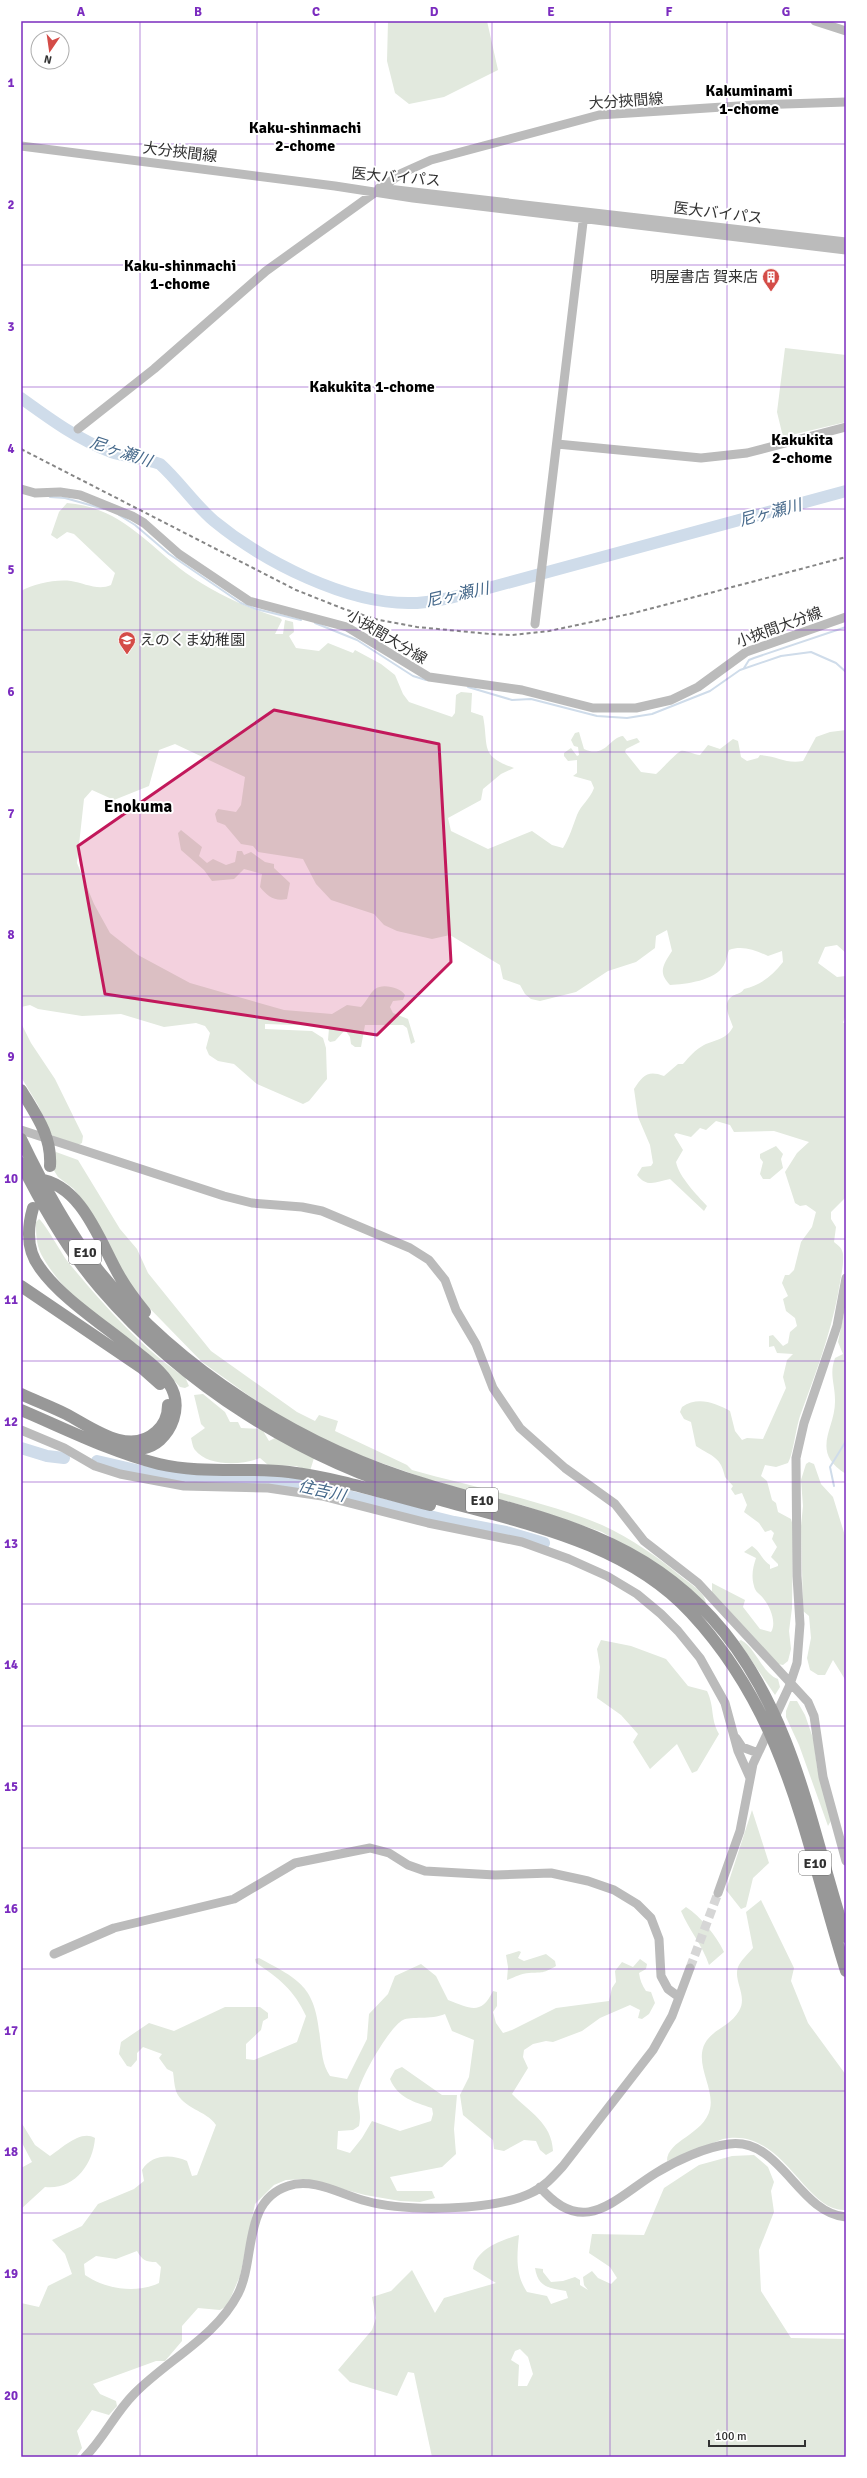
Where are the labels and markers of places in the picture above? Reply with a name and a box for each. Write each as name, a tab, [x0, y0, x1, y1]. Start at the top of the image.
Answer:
building icon: 明屋書店 賀来店	[761, 267, 781, 292]
place label: 明屋書店 賀来店	[650, 268, 758, 286]
school or university icon: えのくま幼稚園	[117, 630, 137, 655]
place label: えのくま幼稚園	[140, 631, 245, 649]

